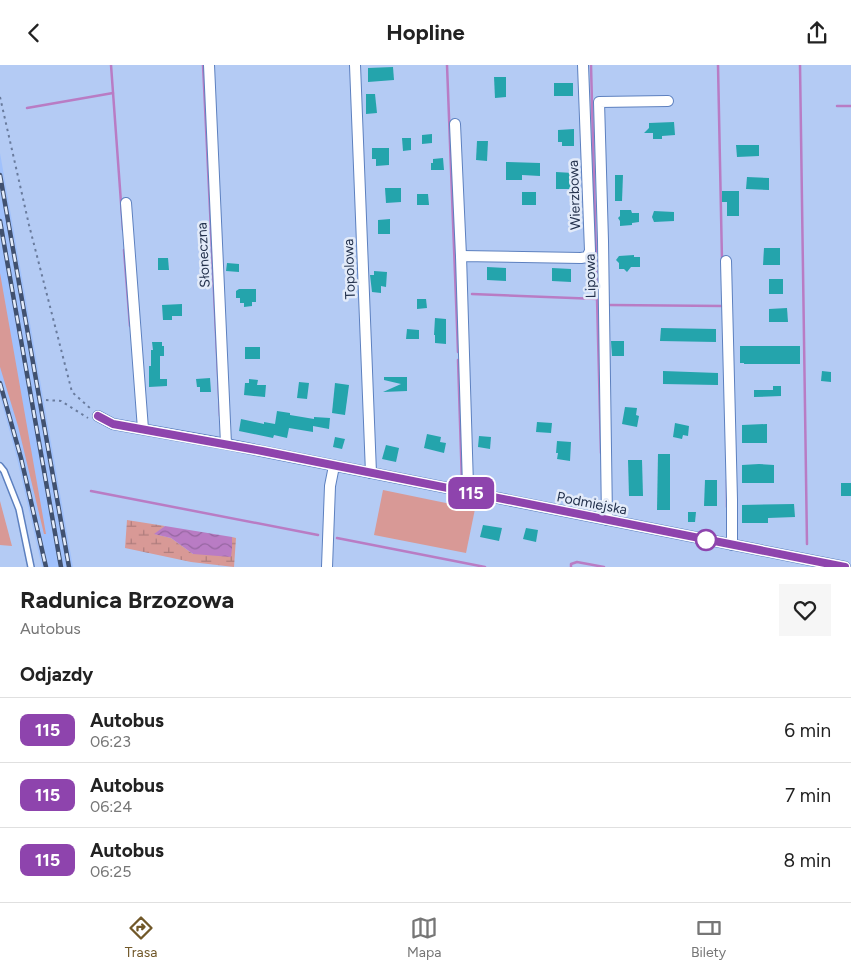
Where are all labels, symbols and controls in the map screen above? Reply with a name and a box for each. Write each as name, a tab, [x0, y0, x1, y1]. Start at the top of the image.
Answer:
icon: back	[20, 19, 48, 47]
text: Hopline	[386, 19, 465, 46]
icon: share	[803, 19, 831, 47]
street label: Wierzbowa	[565, 160, 584, 230]
street label: Słoneczna	[193, 222, 214, 288]
street label: Topolowa	[340, 239, 359, 299]
street label: Lipowa	[582, 253, 599, 298]
line badge: 115	[442, 477, 500, 509]
text: 115	[458, 482, 484, 504]
street label: Podmiejska	[555, 488, 628, 519]
unlabelled marker	[695, 529, 717, 551]
button: heart	[779, 584, 831, 636]
text: Radunica Brzozowa	[20, 585, 234, 614]
text: Autobus	[20, 619, 81, 638]
text: Odjazdy	[20, 663, 93, 686]
text: Autobus	[90, 709, 164, 732]
text: 115	[35, 719, 60, 741]
text: 6 min	[784, 719, 831, 742]
text: 06:23	[90, 732, 131, 751]
text: Autobus	[90, 774, 164, 797]
text: 115	[35, 784, 60, 806]
text: 7 min	[785, 784, 831, 807]
text: 06:24	[90, 797, 132, 816]
text: Autobus	[90, 839, 164, 862]
text: 115	[35, 849, 60, 871]
text: 8 min	[783, 849, 831, 872]
text: 06:25	[90, 862, 132, 881]
tab: Trasa	[125, 914, 157, 961]
tab: Mapa	[407, 914, 441, 961]
tab: Bilety	[691, 914, 726, 961]

